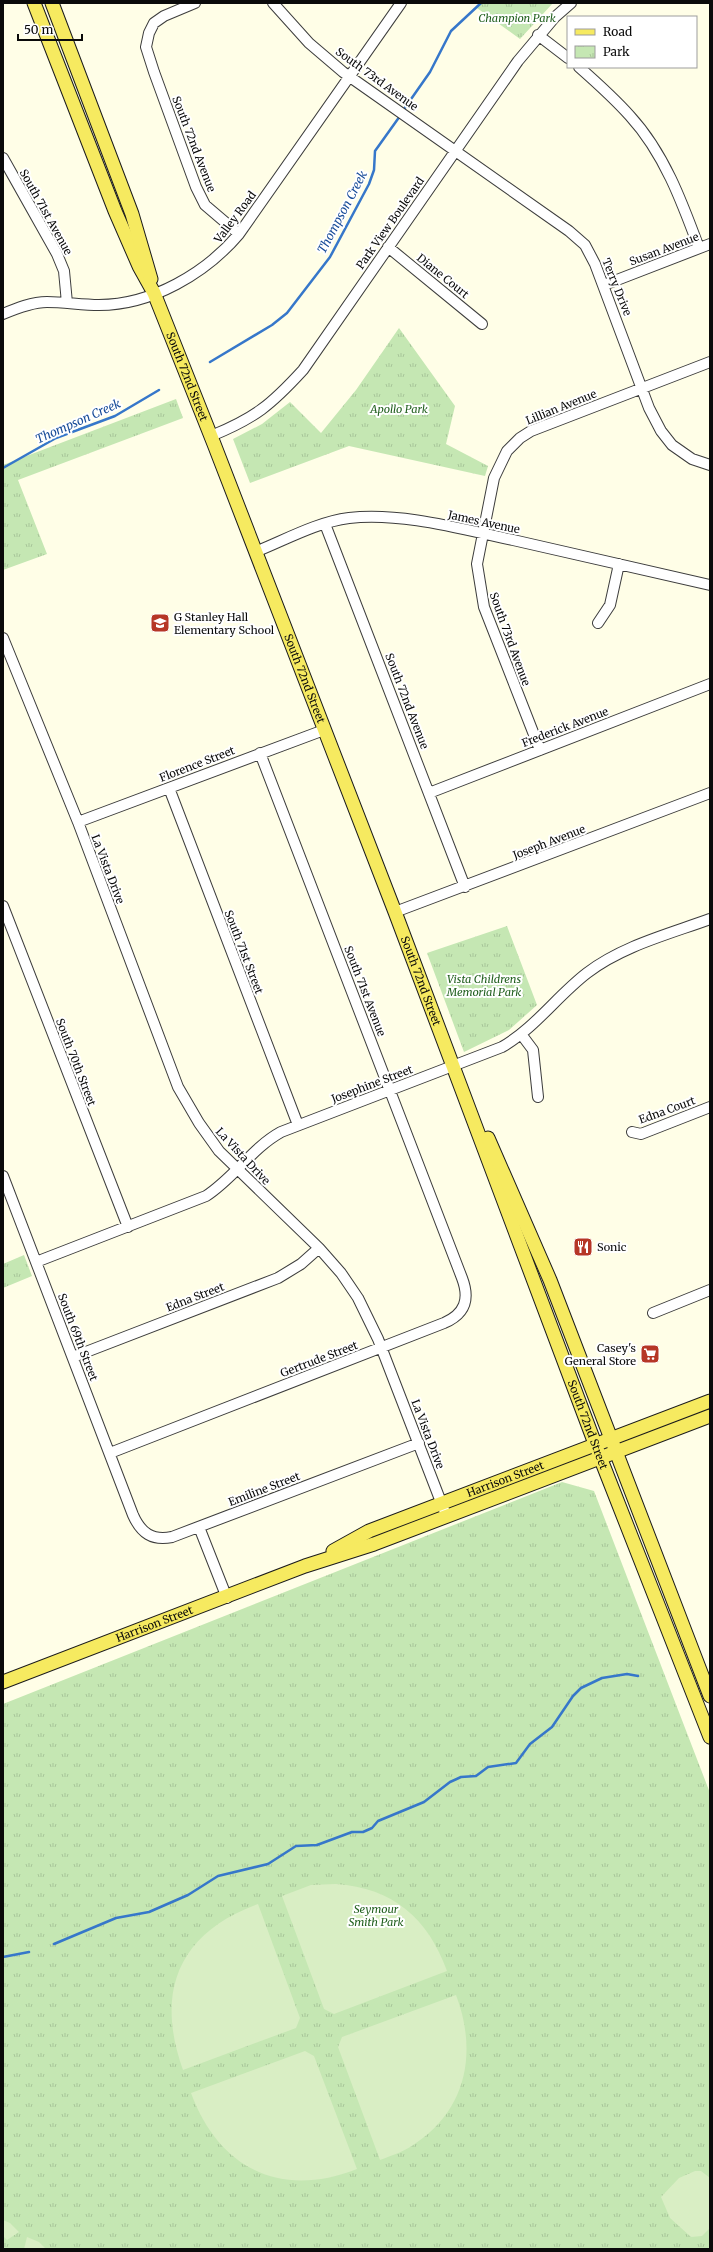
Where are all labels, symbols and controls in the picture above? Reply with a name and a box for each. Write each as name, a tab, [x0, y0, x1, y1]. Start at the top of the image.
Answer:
park label: Champion Park	[478, 11, 556, 25]
scale bar	[18, 16, 82, 42]
legend	[567, 16, 697, 68]
text: 50 m	[24, 22, 53, 37]
text: Road	[603, 24, 632, 39]
street label: South 73rd Avenue	[333, 44, 421, 114]
text: Park	[603, 44, 630, 59]
street label: South 72nd Avenue	[169, 94, 219, 194]
street label: South 71st Avenue	[17, 167, 75, 258]
water label: Thompson Creek	[314, 168, 370, 256]
street label: Park View Boulevard	[353, 174, 427, 272]
street label: Valley Road	[210, 188, 259, 246]
street label: Susan Avenue	[627, 229, 701, 269]
street label: Diane Court	[414, 251, 472, 302]
street label: Terry Drive	[599, 256, 635, 318]
street label: South 72nd Street	[163, 330, 211, 424]
street label: Lillian Avenue	[524, 386, 599, 428]
water label: Thompson Creek	[33, 395, 123, 446]
park label: Apollo Park	[369, 402, 428, 416]
street label: James Avenue	[446, 507, 521, 536]
street label: South 73rd Avenue	[487, 590, 534, 688]
place label: G Stanley Hall Elementary School	[174, 610, 275, 637]
school or university icon: G Stanley Hall Elementary School	[149, 612, 171, 634]
street label: South 72nd Street	[281, 632, 329, 726]
street label: South 72nd Avenue	[382, 651, 432, 751]
street label: Frederick Avenue	[520, 704, 610, 750]
street label: Florence Street	[157, 743, 237, 785]
street label: Joseph Avenue	[510, 822, 587, 863]
street label: La Vista Drive	[88, 832, 128, 906]
street label: South 71st Street	[222, 908, 267, 997]
street label: South 72nd Street	[398, 934, 444, 1028]
street label: South 71st Avenue	[341, 944, 389, 1038]
park label: Vista Childrens Memorial Park	[446, 972, 521, 999]
street label: South 70th Street	[53, 1016, 99, 1108]
street label: Josephine Street	[328, 1062, 415, 1106]
street label: Edna Court	[637, 1093, 698, 1127]
street label: La Vista Drive	[213, 1124, 273, 1188]
restaurant icon: Sonic	[572, 1236, 594, 1258]
place label: Sonic	[597, 1240, 627, 1254]
street label: Edna Street	[164, 1279, 227, 1314]
street label: South 69th Street	[55, 1291, 101, 1383]
street label: Gertrude Street	[278, 1338, 360, 1380]
place label: Casey's General Store	[565, 1341, 636, 1368]
supermarket icon: Casey's General Store	[639, 1343, 661, 1365]
street label: South 72nd Street	[565, 1378, 611, 1472]
street label: La Vista Drive	[408, 1397, 448, 1471]
street label: Harrison Street	[465, 1458, 546, 1500]
street label: Emiline Street	[226, 1469, 302, 1509]
street label: Harrison Street	[114, 1603, 195, 1645]
park label: Seymour Smith Park	[349, 1902, 403, 1929]

